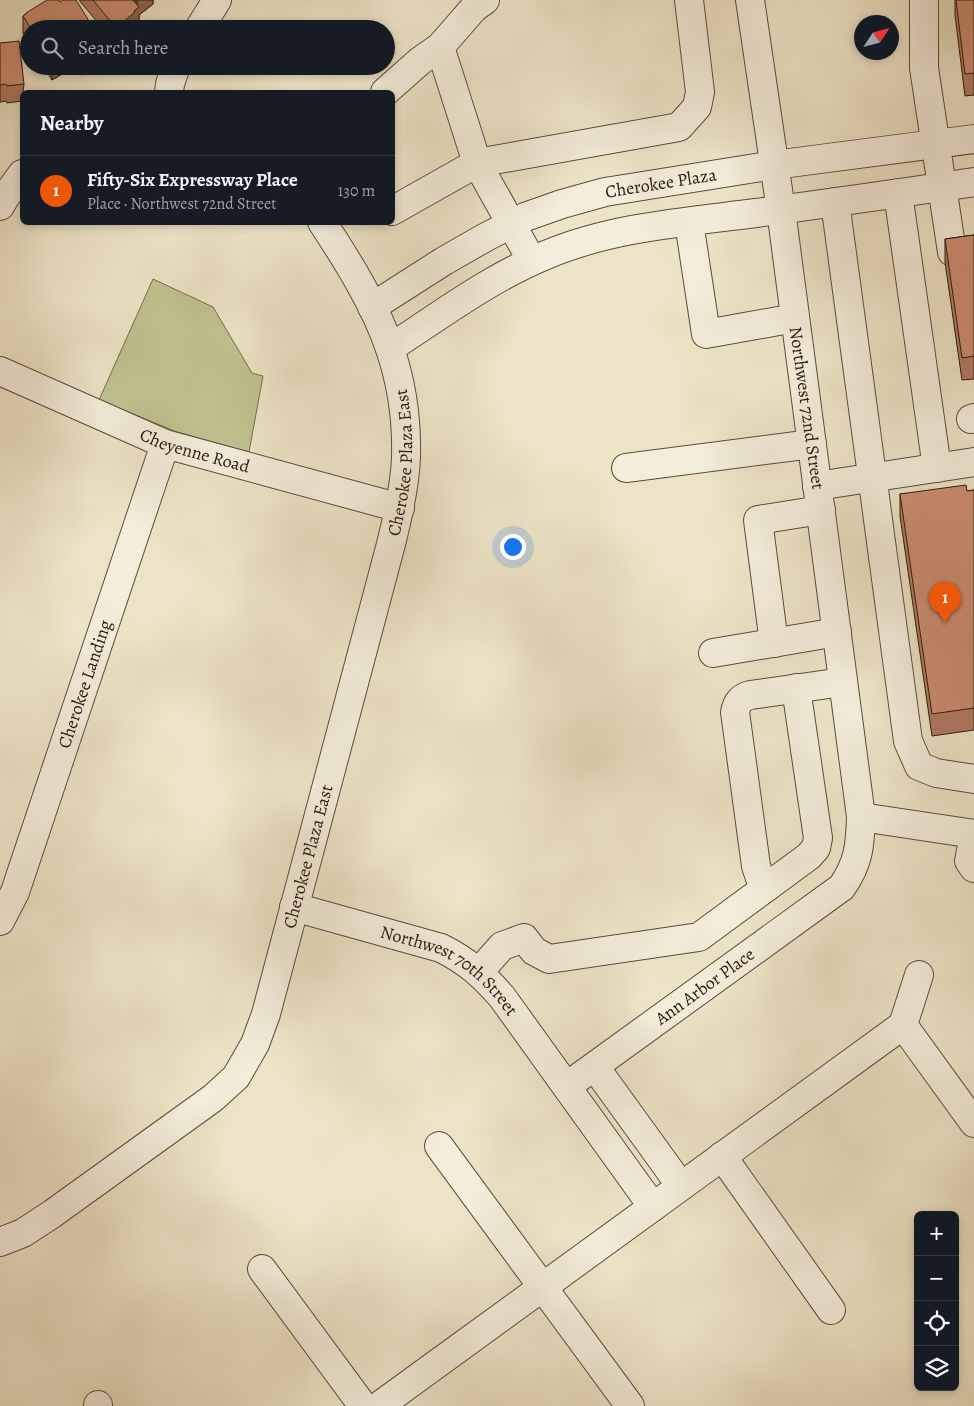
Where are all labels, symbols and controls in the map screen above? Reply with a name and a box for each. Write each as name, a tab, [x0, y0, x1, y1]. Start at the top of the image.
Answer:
north arrow	[854, 15, 899, 60]
search box	[20, 20, 395, 75]
icon: search	[38, 34, 66, 62]
text: Search here	[78, 35, 168, 61]
text: Nearby	[40, 109, 103, 137]
street label: Cherokee Plaza	[603, 162, 719, 204]
text: Fifty-Six Expressway Place	[87, 167, 298, 193]
text: 1	[53, 180, 59, 202]
text: 130 m	[338, 180, 375, 202]
text: Place · Northwest 72nd Street	[87, 193, 276, 215]
street label: Northwest 72nd Street	[784, 325, 830, 491]
street label: Cherokee Plaza East	[381, 387, 418, 538]
street label: Cheyenne Road	[136, 422, 253, 479]
your location	[500, 534, 526, 560]
pin: 1	[929, 582, 961, 623]
street label: Cherokee Landing	[52, 617, 117, 751]
street label: Cherokee Plaza East	[277, 782, 339, 931]
street label: Northwest 70th Street	[378, 920, 524, 1021]
street label: Ann Arbor Place	[649, 942, 759, 1031]
map controls	[914, 1211, 959, 1391]
button: +	[914, 1211, 959, 1256]
button: −	[914, 1256, 959, 1301]
button: locate	[914, 1301, 959, 1346]
button: layers	[914, 1346, 959, 1391]

